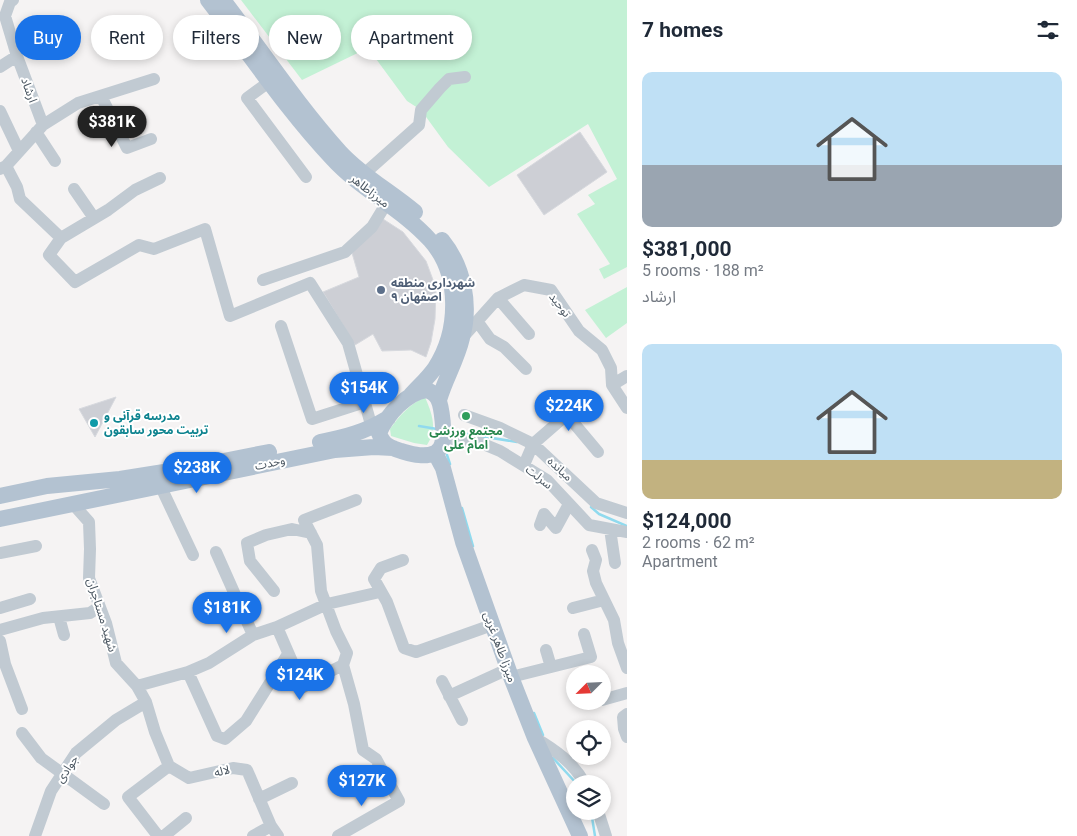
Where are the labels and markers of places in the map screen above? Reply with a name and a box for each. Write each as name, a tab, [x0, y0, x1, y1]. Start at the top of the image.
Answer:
pin: $381K	[77, 106, 147, 148]
place label: شهرداری منطقه ۹ اصفهان	[391, 276, 475, 304]
marker: شهرداری منطقه ۹ اصفهان	[375, 284, 387, 296]
pin: $154K	[329, 372, 399, 414]
pin: $224K	[534, 390, 604, 432]
place label: مدرسه قرآنی و تربیت محور سابقون	[104, 409, 209, 437]
marker: مجتمع ورزشی امام علی	[460, 410, 472, 422]
marker: مدرسه قرآنی و تربیت محور سابقون	[88, 417, 100, 429]
place label: مجتمع ورزشی امام علی	[429, 424, 503, 454]
pin: $238K	[162, 452, 232, 494]
pin: $181K	[192, 592, 262, 634]
pin: $124K	[265, 658, 335, 701]
pin: $127K	[327, 764, 397, 807]

